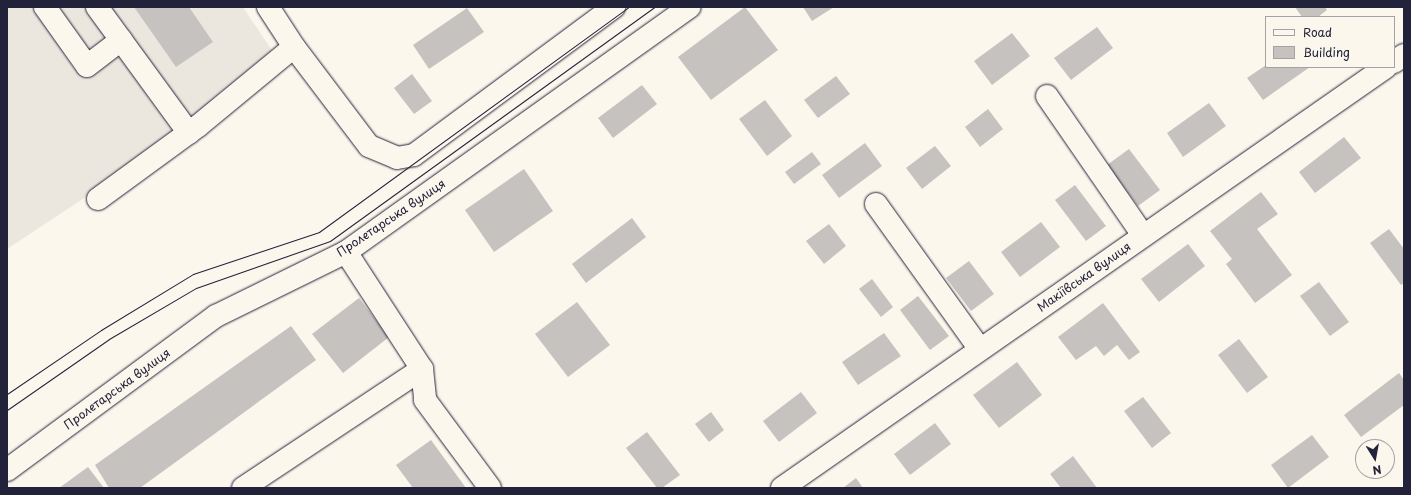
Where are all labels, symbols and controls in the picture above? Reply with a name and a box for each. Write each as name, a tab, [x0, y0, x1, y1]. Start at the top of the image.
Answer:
legend	[1265, 16, 1395, 68]
text: Road	[1303, 23, 1332, 41]
text: Building	[1303, 43, 1350, 61]
street label: Пролетарська вулиця	[334, 176, 448, 260]
street label: Макіївська вулиця	[1034, 239, 1134, 315]
street label: Пролетарська вулиця	[61, 345, 173, 433]
north arrow	[1355, 439, 1395, 479]
text: N	[1371, 461, 1383, 479]

